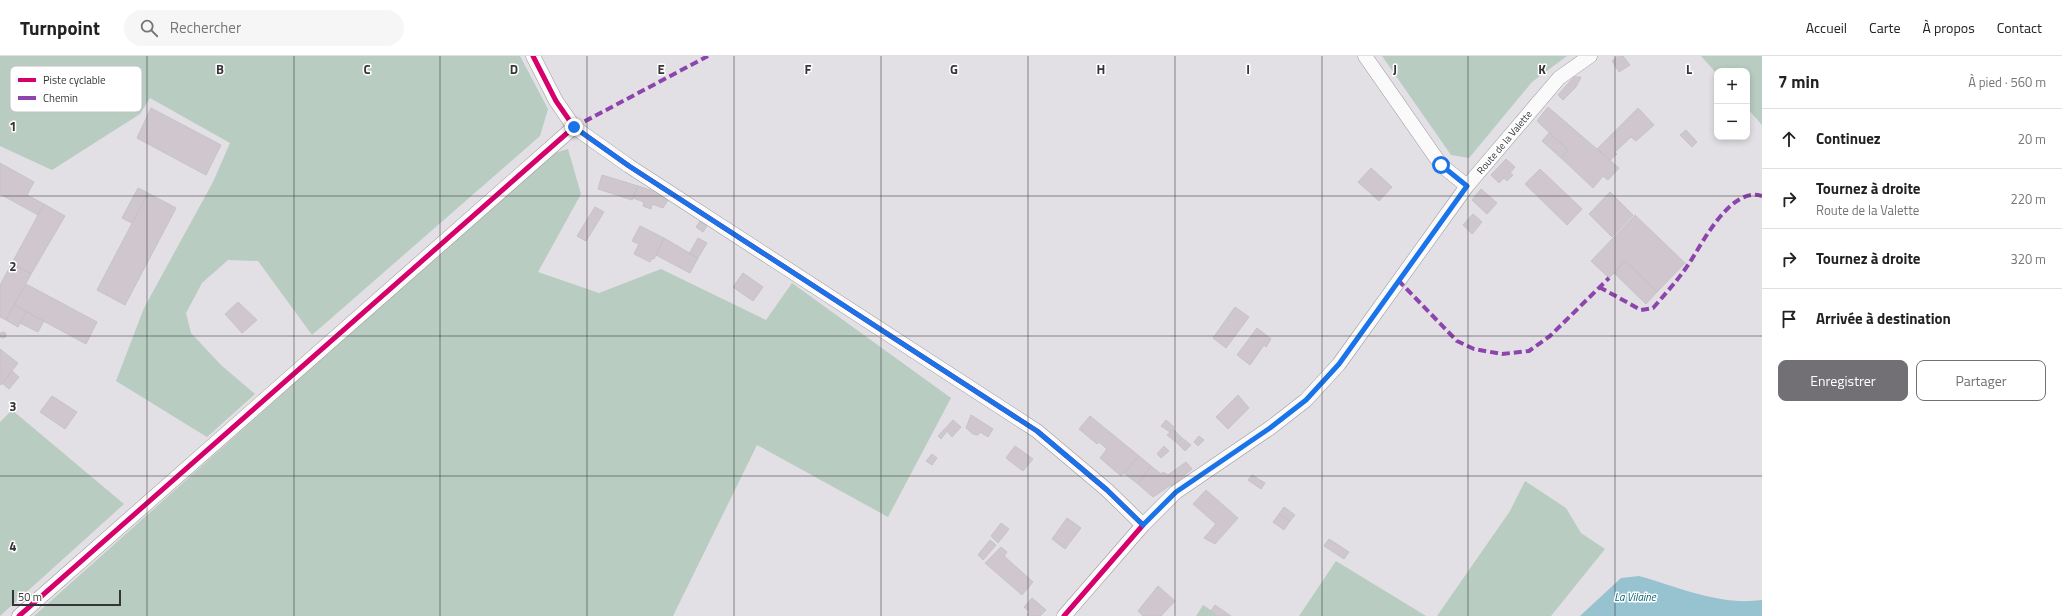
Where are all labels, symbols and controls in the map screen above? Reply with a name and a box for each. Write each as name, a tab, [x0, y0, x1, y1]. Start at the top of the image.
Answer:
search box	[124, 10, 404, 46]
text: Turnpoint	[20, 13, 100, 42]
text: Rechercher	[170, 16, 241, 39]
icon: search	[138, 17, 160, 39]
text: Accueil	[1806, 17, 1847, 38]
text: Carte	[1869, 17, 1901, 38]
text: À propos	[1923, 17, 1975, 38]
text: Contact	[1997, 17, 2042, 38]
text: B	[216, 59, 224, 79]
text: C	[363, 59, 371, 79]
text: D	[510, 59, 518, 79]
text: E	[657, 59, 665, 79]
text: F	[805, 59, 812, 79]
text: G	[950, 59, 958, 79]
text: H	[1097, 59, 1105, 79]
text: I	[1246, 59, 1250, 79]
text: J	[1393, 59, 1397, 79]
text: K	[1538, 59, 1546, 79]
text: L	[1686, 59, 1692, 79]
legend	[10, 66, 142, 112]
map controls	[1714, 68, 1750, 140]
button: +	[1714, 68, 1750, 104]
text: 7 min	[1778, 69, 1819, 95]
text: Piste cyclable	[43, 72, 106, 88]
text: À pied · 560 m	[1968, 72, 2046, 92]
text: Chemin	[43, 90, 78, 106]
button: −	[1714, 104, 1750, 140]
street label: Route de la Valette	[1473, 107, 1536, 178]
text: 1	[9, 116, 17, 136]
route end	[565, 118, 583, 136]
text: Continuez	[1816, 127, 1881, 150]
icon: ahead	[1778, 128, 1800, 150]
text: 20 m	[2018, 129, 2046, 149]
route start	[1432, 156, 1450, 174]
text: Tournez à droite	[1816, 177, 1921, 200]
icon: right	[1778, 188, 1800, 210]
text: 220 m	[2010, 189, 2046, 209]
text: Route de la Valette	[1816, 200, 1919, 220]
text: Tournez à droite	[1816, 247, 1921, 270]
icon: right	[1778, 248, 1800, 270]
text: 320 m	[2010, 249, 2046, 269]
text: 2	[9, 256, 17, 276]
text: Arrivée à destination	[1816, 307, 1951, 330]
icon: arrive	[1778, 308, 1800, 330]
button: Enregistrer	[1778, 360, 1908, 401]
button: Partager	[1916, 360, 2046, 401]
text: 3	[9, 396, 17, 416]
text: 4	[9, 536, 17, 556]
scale bar	[12, 588, 121, 607]
text: 50 m	[18, 589, 42, 605]
water label: La Vilaine	[1614, 589, 1657, 605]

